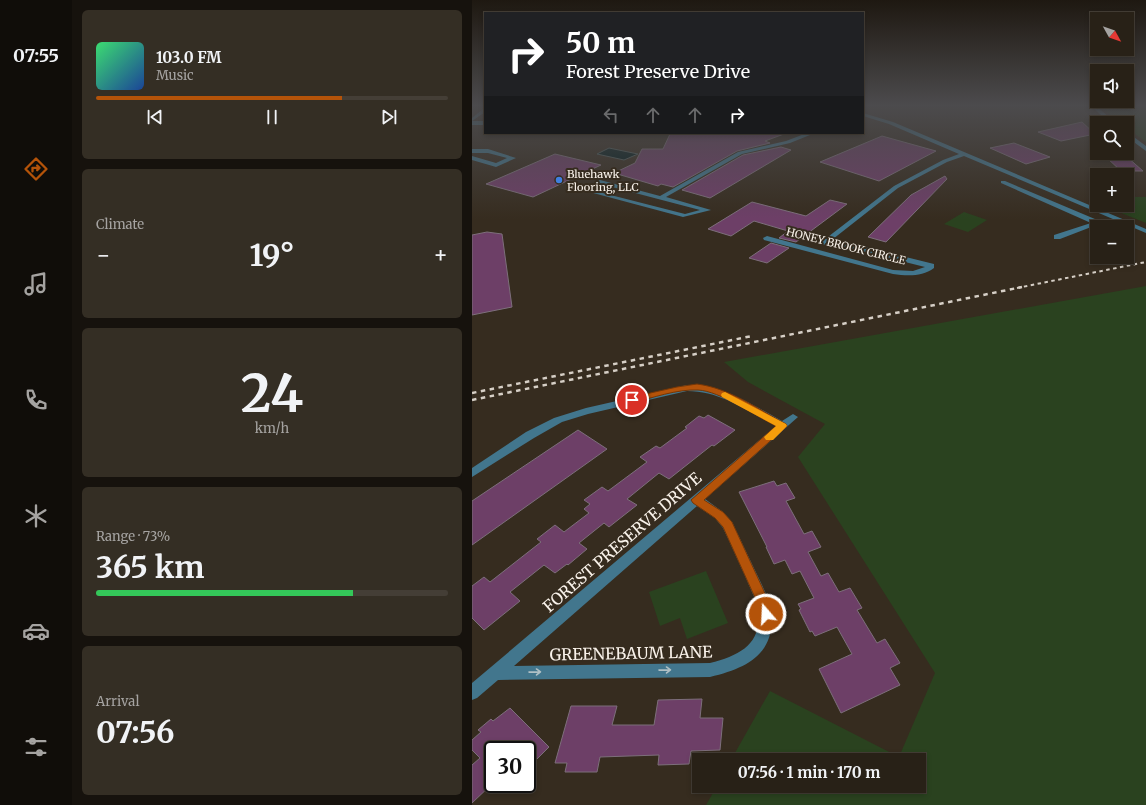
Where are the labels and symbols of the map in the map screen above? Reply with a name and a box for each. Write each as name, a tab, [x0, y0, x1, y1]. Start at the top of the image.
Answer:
north arrow	[1090, 12, 1134, 56]
place label: Bluehawk Flooring, LLC	[567, 167, 639, 194]
marker: Bluehawk Flooring, LLC	[554, 175, 564, 185]
street label: HONEY BROOK CIRCLE	[785, 224, 907, 268]
pin	[615, 383, 649, 417]
street label: FOREST PRESERVE DRIVE	[539, 467, 706, 616]
position arrow	[745, 593, 787, 635]
street label: GREENEBAUM LANE	[549, 642, 713, 664]
one-way arrow	[658, 667, 671, 674]
one-way arrow	[528, 668, 541, 676]
speed limit sign: 30	[484, 741, 536, 793]

